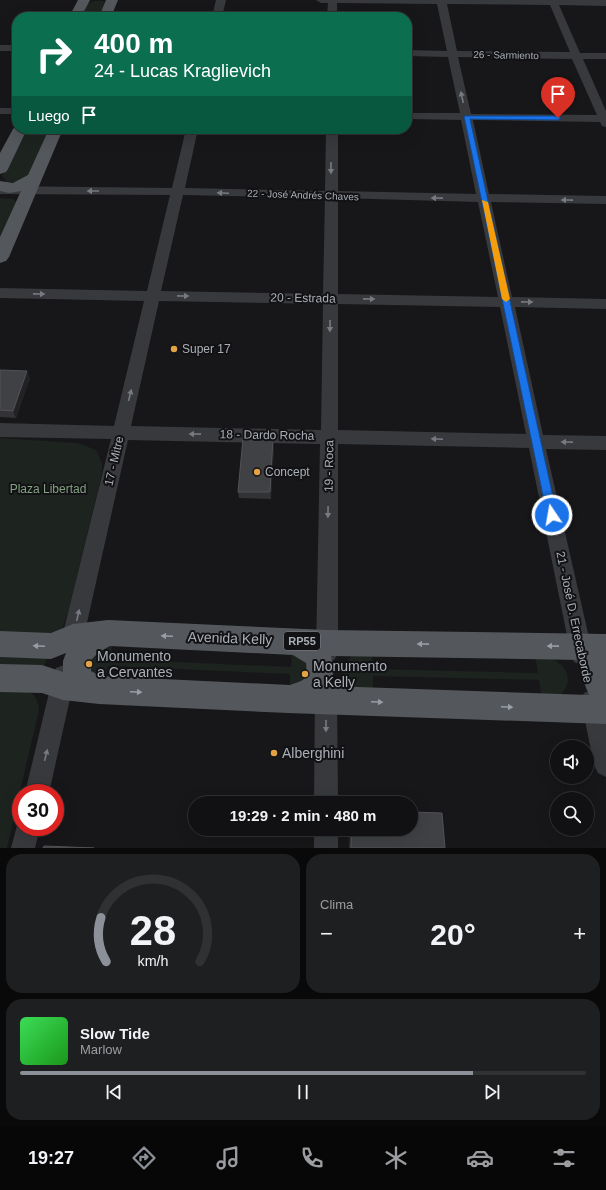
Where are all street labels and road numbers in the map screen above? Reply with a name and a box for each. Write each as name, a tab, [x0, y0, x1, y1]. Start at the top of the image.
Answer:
street label: 26 - Sarmiento	[473, 49, 539, 61]
street label: 22 - José Andrés Chaves	[247, 188, 359, 202]
street label: 20 - Estrada	[270, 290, 336, 306]
street label: 18 - Dardo Rocha	[220, 427, 315, 443]
street label: 17 - Mitre	[101, 434, 127, 487]
street label: 19 - Roca	[322, 440, 336, 492]
street label: 21 - José D. Errecaborde	[553, 550, 595, 684]
street label: Avenida Kelly	[187, 629, 273, 647]
road number: RP55	[284, 632, 320, 650]

